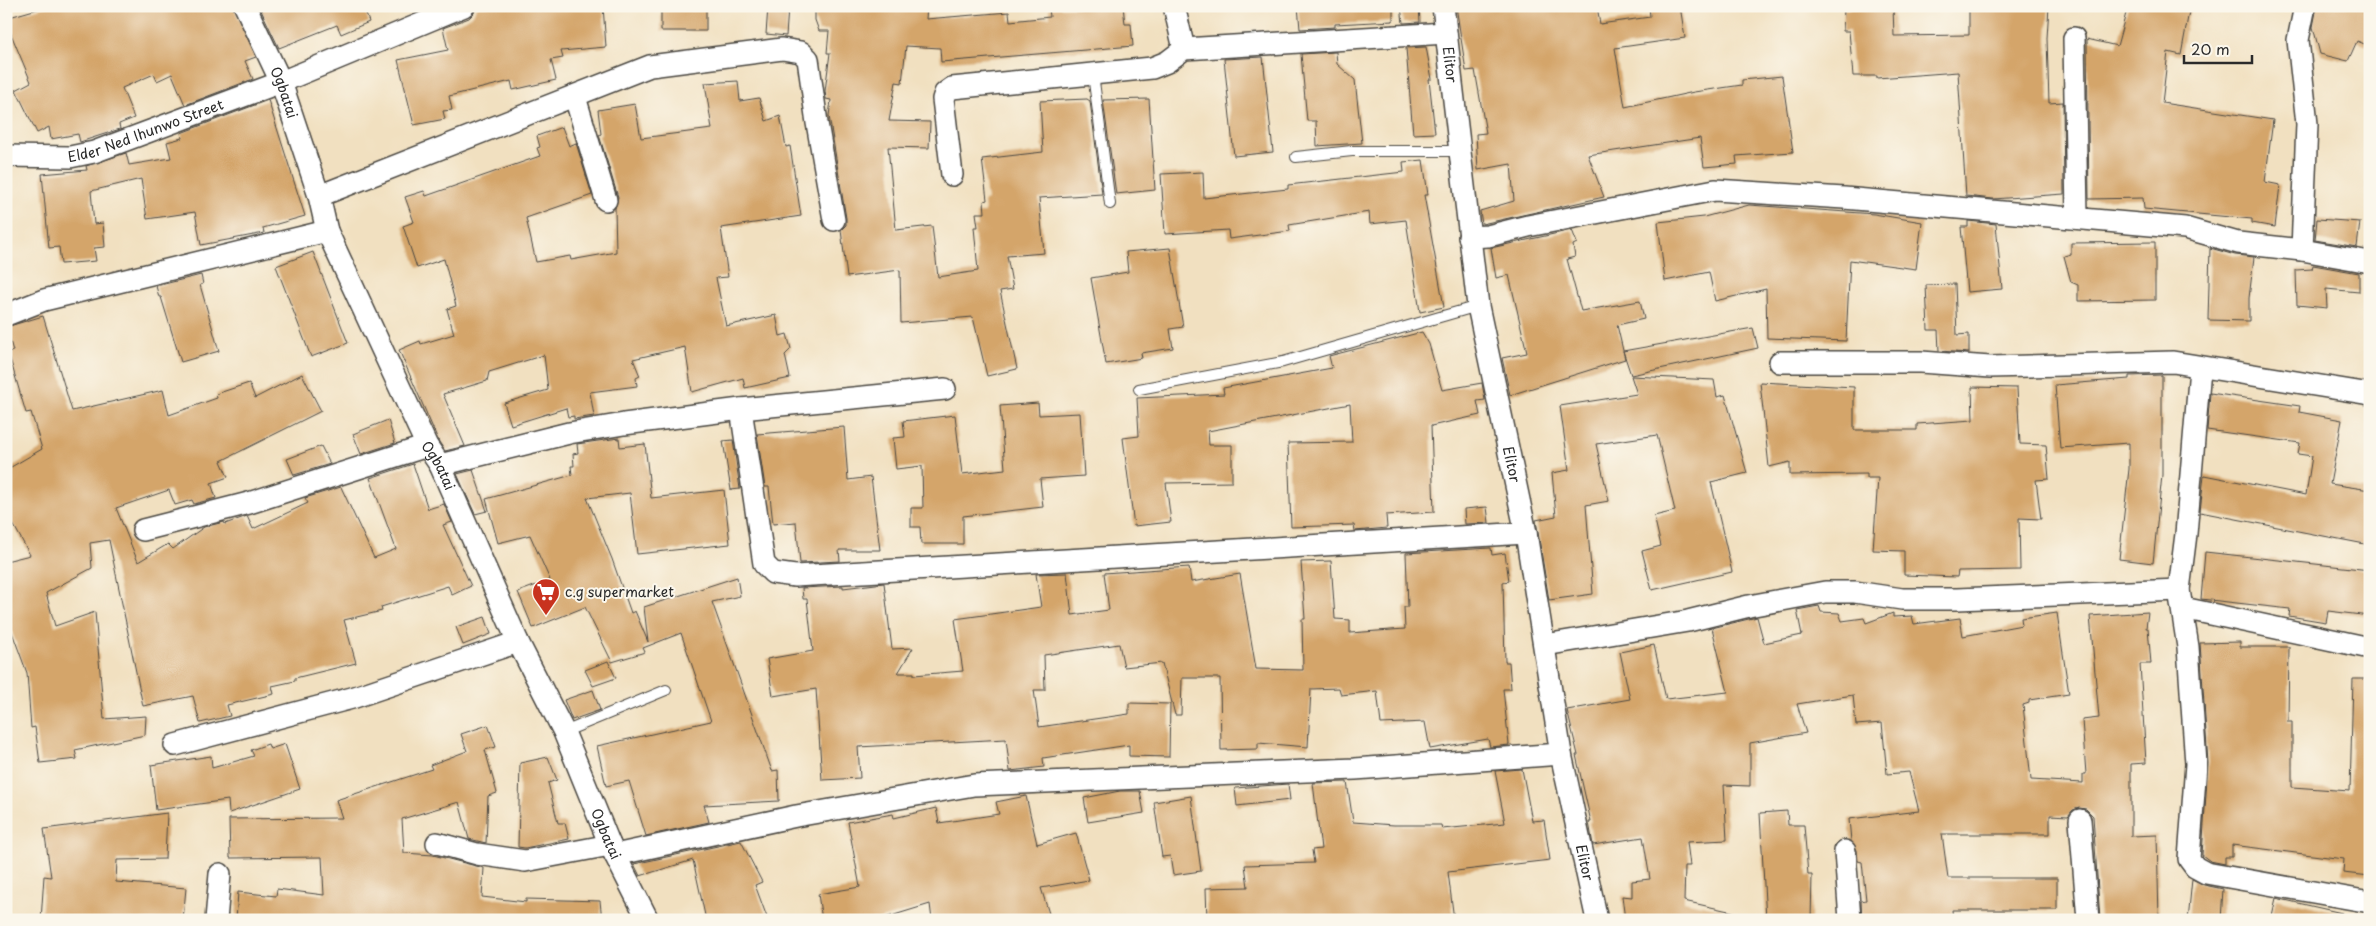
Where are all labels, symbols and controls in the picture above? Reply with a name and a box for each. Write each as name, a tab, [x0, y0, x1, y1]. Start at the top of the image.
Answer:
scale bar	[2184, 32, 2251, 64]
text: 20 m	[2191, 37, 2230, 60]
street label: Elitor	[1438, 45, 1463, 84]
street label: Ogbatai	[265, 63, 303, 121]
street label: Elder Ned Ihunwo Street	[66, 93, 227, 167]
street label: Ogbatai	[416, 436, 461, 493]
street label: Elitor	[1498, 444, 1526, 485]
supermarket icon: c.g supermarket	[531, 577, 561, 616]
place label: c.g supermarket	[565, 581, 674, 602]
street label: Ogbatai	[586, 805, 627, 863]
street label: Elitor	[1571, 842, 1599, 883]

